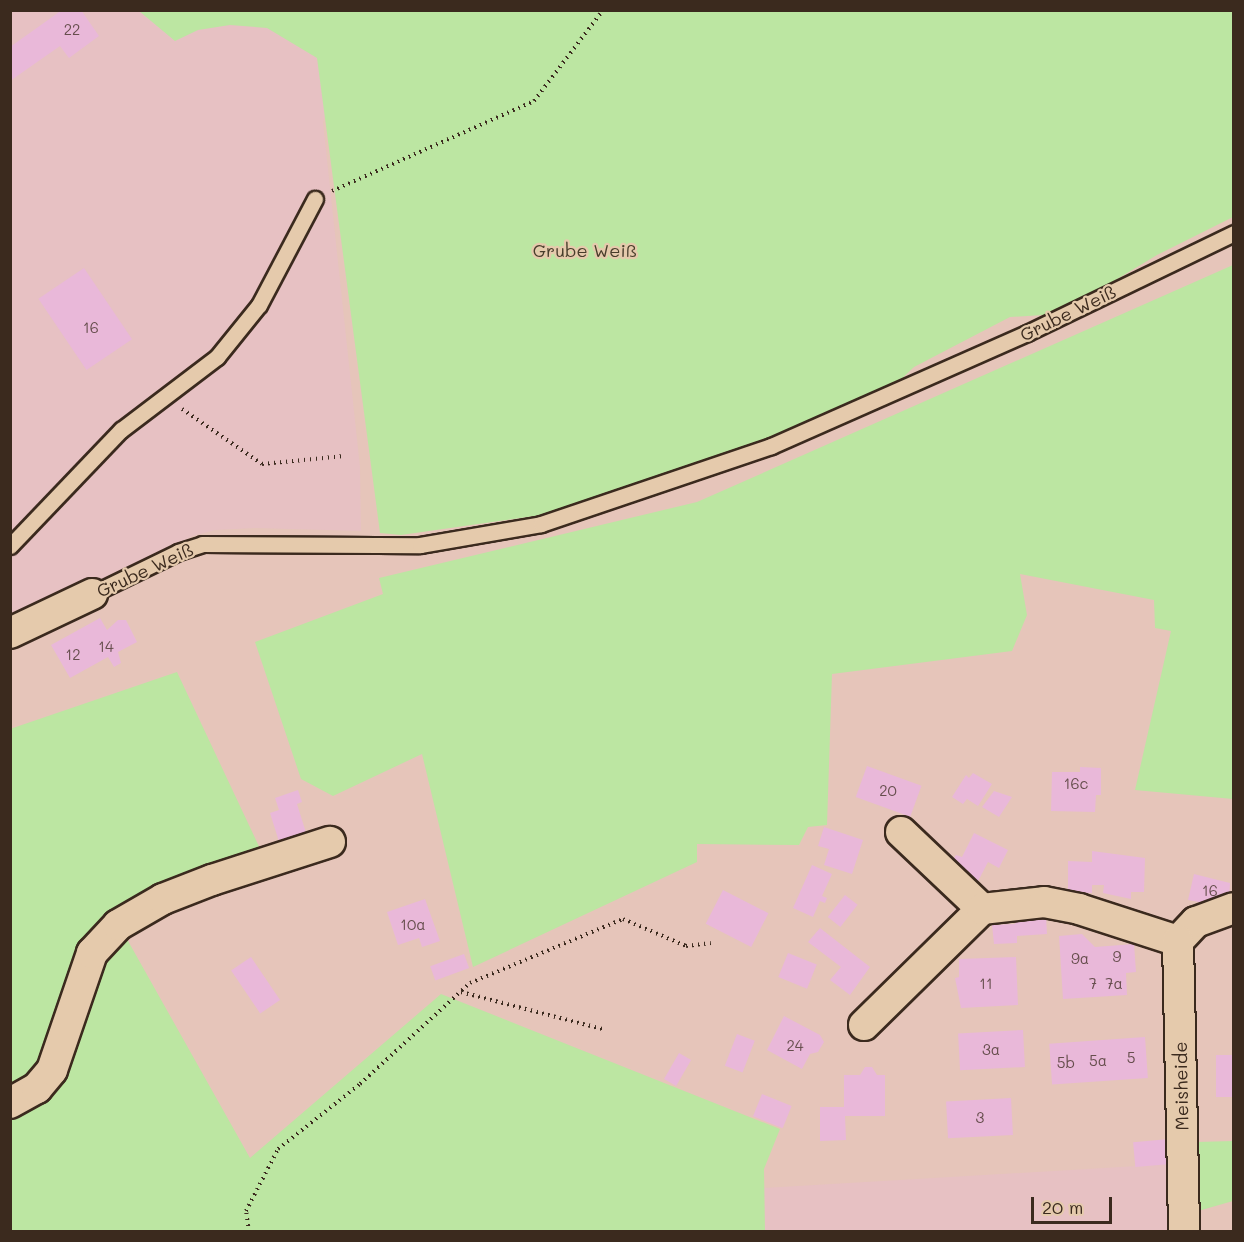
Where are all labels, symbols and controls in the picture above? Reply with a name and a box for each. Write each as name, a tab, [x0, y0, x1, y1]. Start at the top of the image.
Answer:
house number: 22	[64, 21, 80, 39]
park label: Grube Weiß	[533, 239, 637, 261]
street label: Grube Weiß	[1016, 280, 1120, 346]
house number: 16	[83, 319, 99, 337]
street label: Grube Weiß	[93, 538, 197, 602]
house number: 14	[98, 638, 114, 656]
house number: 12	[65, 646, 81, 664]
house number: 16c	[1064, 775, 1088, 793]
house number: 20	[879, 782, 897, 800]
house number: 16	[1202, 882, 1218, 900]
house number: 10a	[400, 916, 426, 934]
house number: 9	[1113, 948, 1121, 966]
house number: 9a	[1071, 950, 1089, 968]
house number: 11	[979, 975, 993, 993]
house number: 7	[1089, 975, 1097, 993]
house number: 7a	[1105, 975, 1123, 993]
house number: 24	[786, 1037, 804, 1055]
house number: 3a	[982, 1041, 1000, 1059]
street label: Meisheide	[1169, 1041, 1193, 1131]
house number: 5	[1127, 1049, 1135, 1067]
house number: 5a	[1089, 1052, 1107, 1070]
house number: 5b	[1057, 1054, 1075, 1072]
house number: 3	[976, 1109, 984, 1127]
scale bar	[1034, 1185, 1115, 1223]
text: 20 m	[1042, 1195, 1083, 1219]

